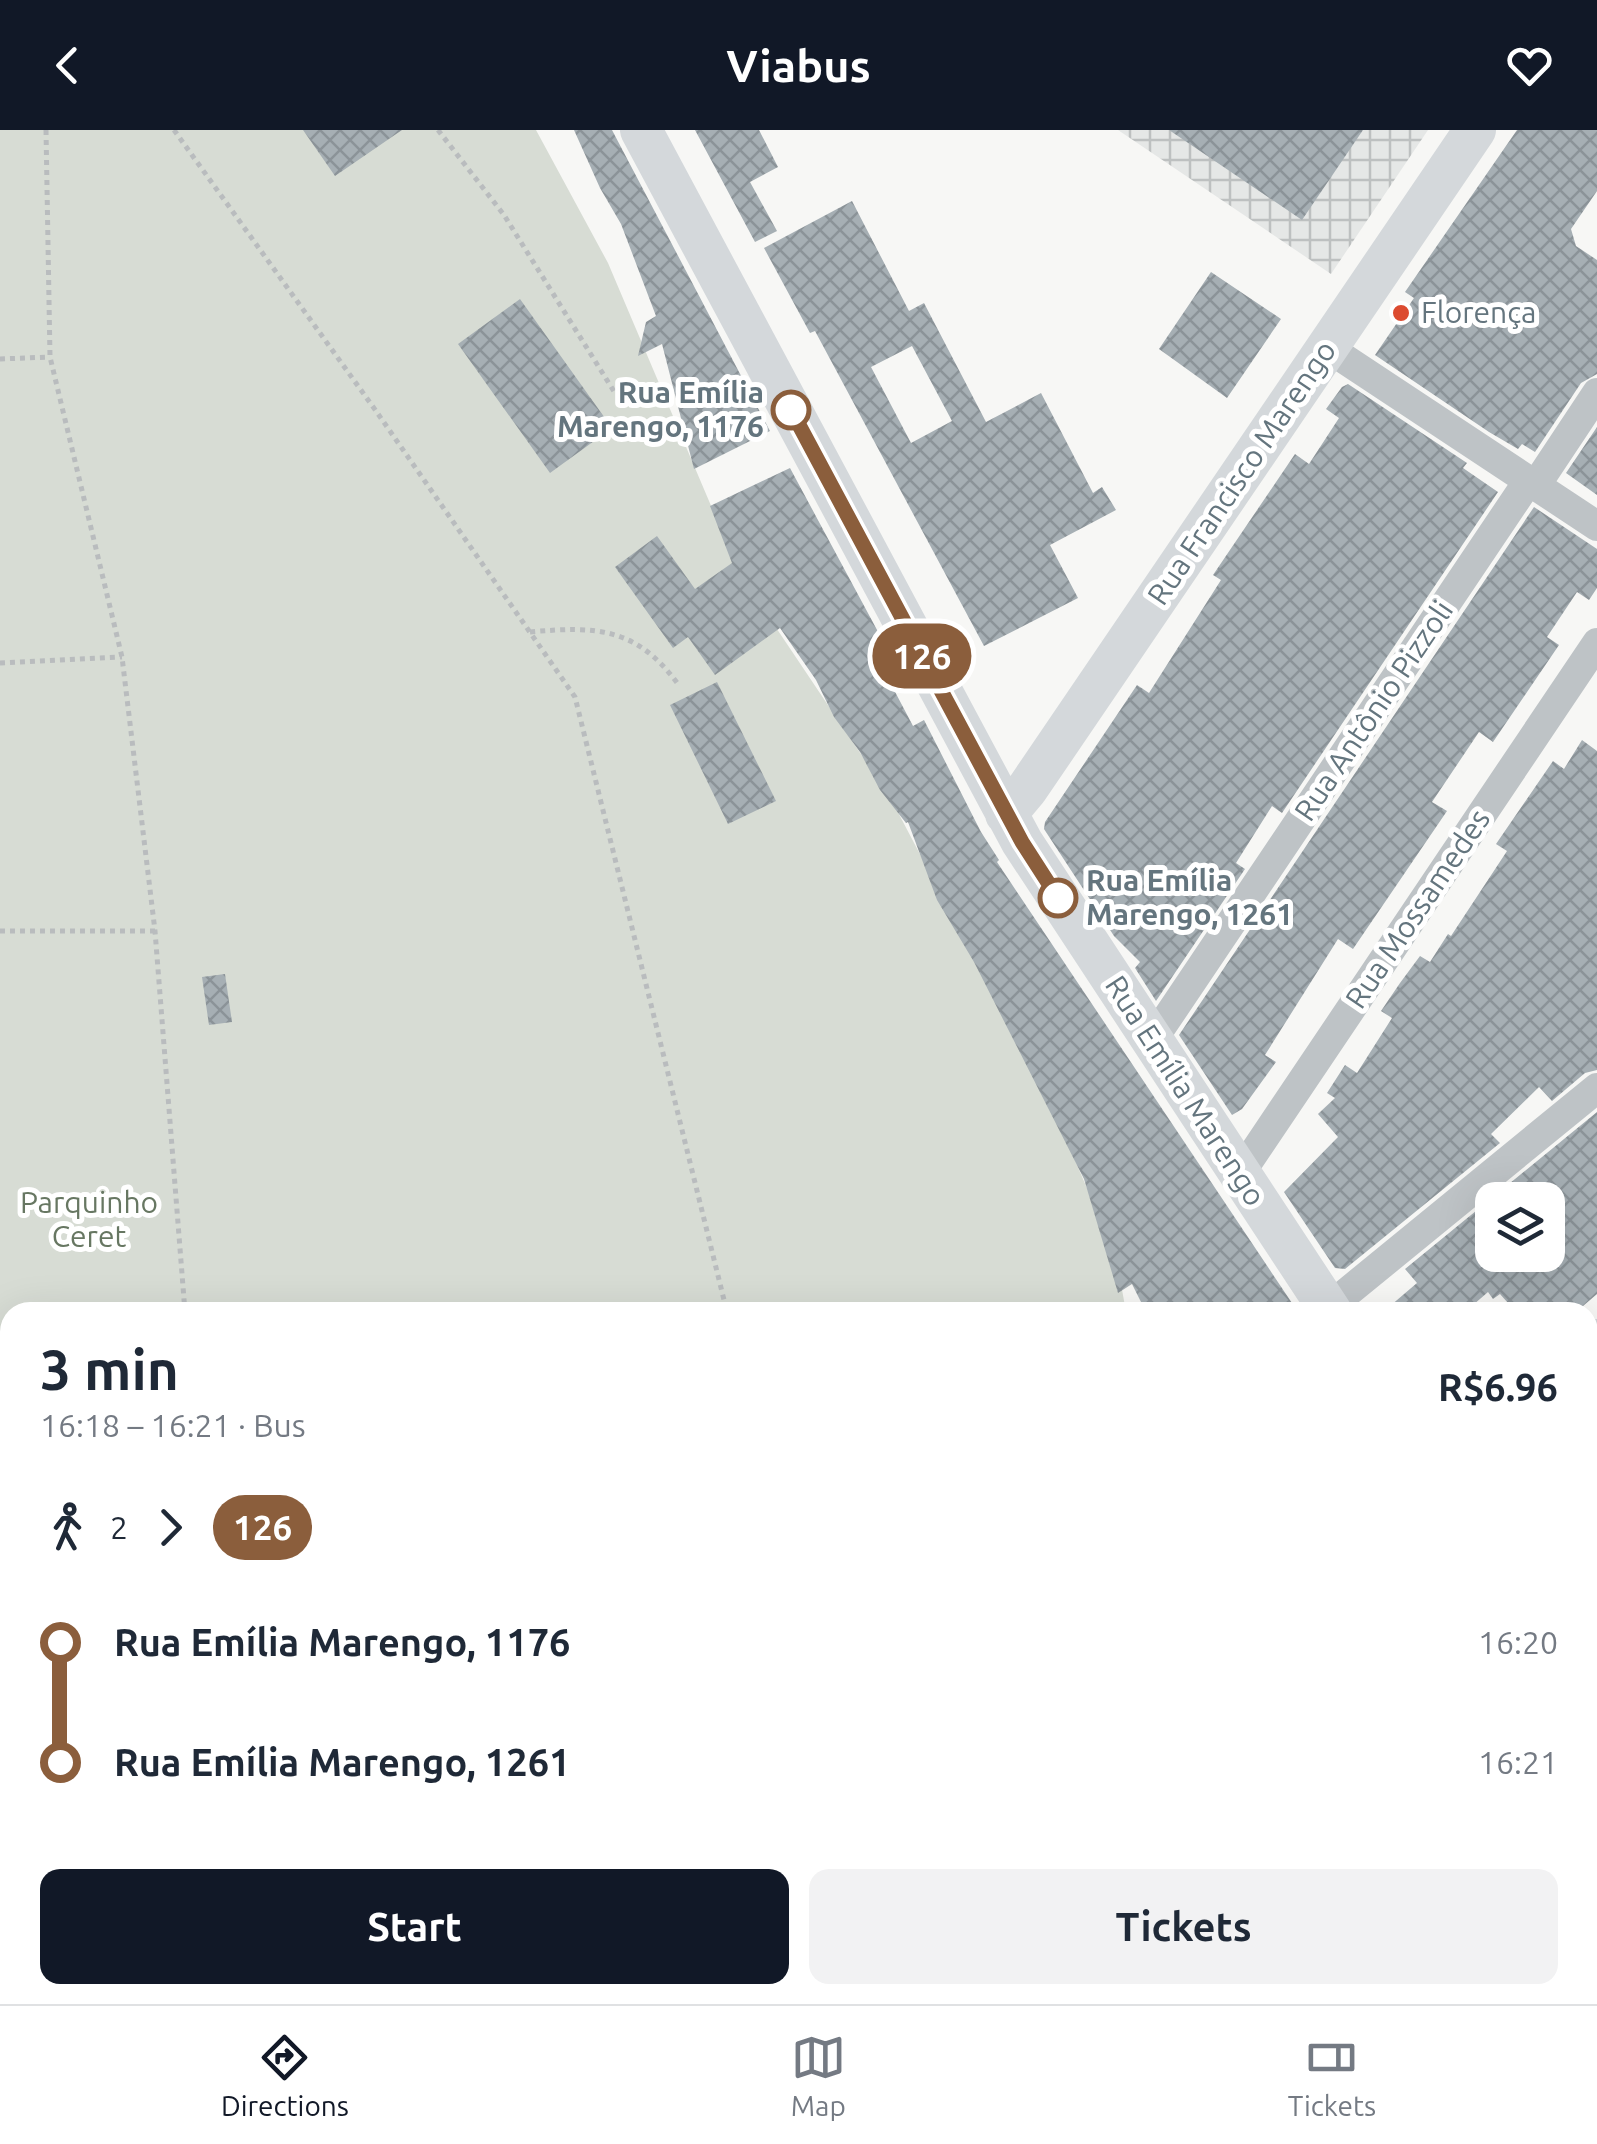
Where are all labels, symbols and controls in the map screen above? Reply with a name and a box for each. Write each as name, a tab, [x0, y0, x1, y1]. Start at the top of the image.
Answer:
icon: back	[40, 38, 95, 93]
icon: heart	[1502, 38, 1557, 93]
text: Viabus	[726, 40, 871, 91]
place label: Florença	[1421, 295, 1537, 329]
marker: Florença	[1390, 302, 1412, 324]
street label: Rua Francisco Marengo	[1140, 334, 1342, 611]
place label: Rua Emília Marengo, 1176	[557, 375, 764, 443]
marker: Rua Emília Marengo, 1176	[772, 391, 810, 429]
street label: Rua Antônio Pizzoli	[1287, 594, 1459, 827]
line badge: 126	[864, 624, 980, 688]
text: 126	[892, 636, 952, 676]
street label: Rua Mossamedes	[1338, 802, 1496, 1014]
place label: Rua Emília Marengo, 1261	[1086, 863, 1293, 931]
marker: Rua Emília Marengo, 1261	[1039, 879, 1077, 917]
street label: Rua Emília Marengo	[1099, 969, 1273, 1212]
map controls	[1475, 1182, 1565, 1272]
button: layers	[1475, 1182, 1565, 1272]
park label: Parquinho Ceret	[20, 1185, 158, 1253]
text: 3 min	[40, 1339, 179, 1400]
text: R$6.96	[1438, 1366, 1558, 1408]
text: 16:18 – 16:21 · Bus	[40, 1407, 306, 1443]
icon: walk	[40, 1500, 95, 1555]
icon: forward	[143, 1500, 198, 1555]
text: 126	[233, 1507, 292, 1547]
text: 2	[110, 1509, 128, 1545]
text: Rua Emília Marengo, 1176	[114, 1621, 571, 1663]
text: 16:20	[1478, 1624, 1558, 1660]
text: Rua Emília Marengo, 1261	[114, 1741, 571, 1783]
text: 16:21	[1478, 1744, 1558, 1780]
button: Start	[40, 1869, 789, 1984]
button: Tickets	[809, 1869, 1558, 1984]
tab: Directions	[221, 2030, 349, 2121]
tab: Map	[791, 2030, 846, 2121]
tab: Tickets	[1288, 2030, 1376, 2121]

